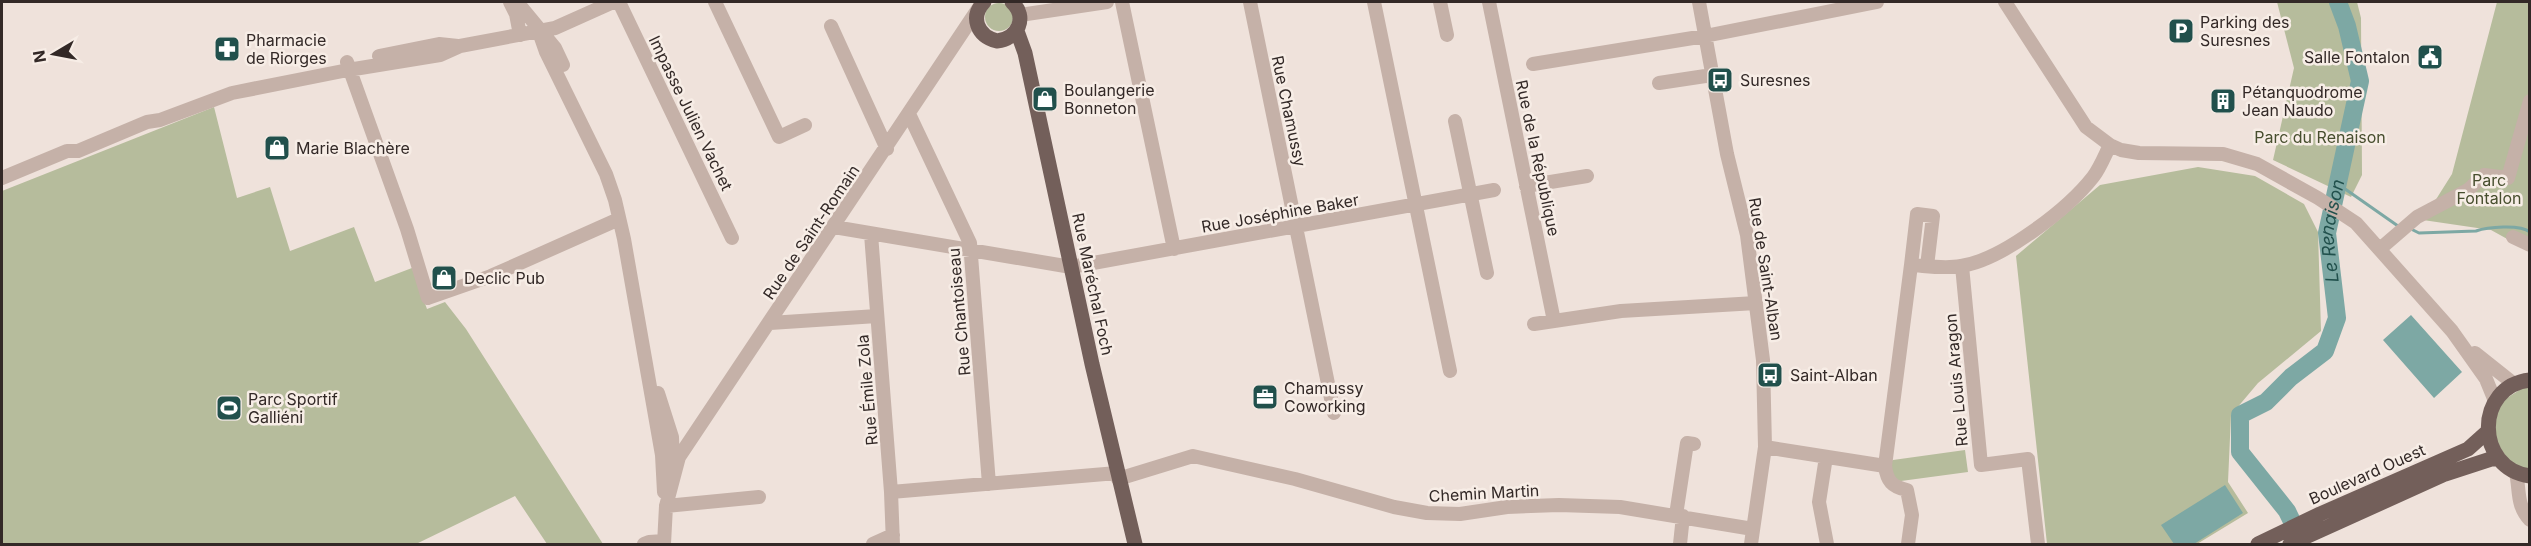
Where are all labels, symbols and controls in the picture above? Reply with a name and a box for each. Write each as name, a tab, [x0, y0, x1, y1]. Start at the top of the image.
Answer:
place label: Parking des Suresnes	[2200, 12, 2289, 50]
parking icon: Parking des Suresnes	[2166, 16, 2196, 46]
north arrow	[24, 24, 84, 84]
place label: Pharmacie de Riorges	[246, 30, 327, 68]
street label: Impasse Julien Vachet	[645, 32, 737, 194]
pharmacy icon: Pharmacie de Riorges	[212, 34, 242, 64]
public building icon: Salle Fontalon	[2415, 42, 2445, 72]
place label: Salle Fontalon	[2304, 47, 2410, 67]
text: N	[28, 49, 50, 64]
street label: Rue Chamussy	[1267, 54, 1311, 168]
bus stop icon: Suresnes	[1705, 65, 1735, 95]
place label: Suresnes	[1740, 70, 1810, 90]
street label: Rue de la République	[1512, 78, 1564, 238]
place label: Boulangerie Bonneton	[1064, 80, 1154, 118]
place label: Pétanquodrome Jean Naudo	[2242, 82, 2363, 120]
shop icon: Boulangerie Bonneton	[1030, 84, 1060, 114]
building icon: Pétanquodrome Jean Naudo	[2208, 86, 2238, 116]
park label: Parc du Renaison	[2254, 127, 2386, 147]
shop icon: Marie Blachère	[262, 133, 292, 163]
place label: Marie Blachère	[296, 138, 410, 158]
street label: Rue de Saint-Romain	[759, 161, 863, 303]
park label: Parc Fontalon	[2456, 170, 2522, 208]
water label: Le Renaison	[2316, 177, 2348, 284]
street label: Rue Joséphine Baker	[1200, 189, 1360, 237]
street label: Rue de Saint-Alban	[1745, 196, 1787, 342]
street label: Rue Maréchal Foch	[1068, 211, 1118, 357]
street label: Rue Chantoiseau	[943, 247, 975, 377]
shop icon: Declic Pub	[429, 263, 459, 293]
place label: Declic Pub	[464, 268, 545, 288]
street label: Rue Louis Aragon	[1940, 313, 1972, 447]
street label: Rue Émile Zola	[852, 334, 882, 446]
bus stop icon: Saint-Alban	[1755, 360, 1785, 390]
place label: Saint-Alban	[1790, 365, 1878, 385]
place label: Chamussy Coworking	[1284, 378, 1366, 416]
office icon: Chamussy Coworking	[1250, 382, 1280, 412]
place label: Parc Sportif Galliéni	[248, 389, 338, 427]
sports icon: Parc Sportif Galliéni	[214, 393, 244, 423]
street label: Boulevard Ouest	[2306, 439, 2428, 509]
street label: Chemin Martin	[1428, 480, 1540, 506]

